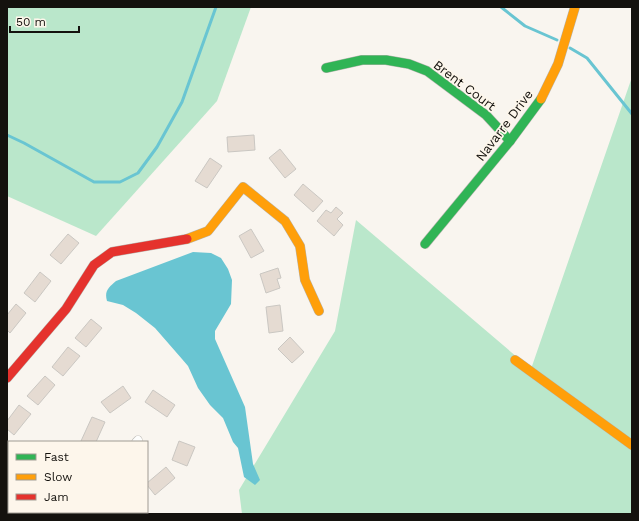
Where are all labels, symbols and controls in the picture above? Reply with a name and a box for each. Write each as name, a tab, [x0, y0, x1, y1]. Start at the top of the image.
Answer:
scale bar	[10, 8, 79, 34]
text: 50 m	[16, 15, 46, 29]
street label: Brent Court	[431, 57, 499, 114]
street label: Navarre Drive	[473, 87, 536, 164]
legend	[8, 441, 148, 513]
text: Fast	[44, 450, 69, 464]
text: Slow	[44, 470, 72, 484]
text: Jam	[44, 490, 69, 504]

